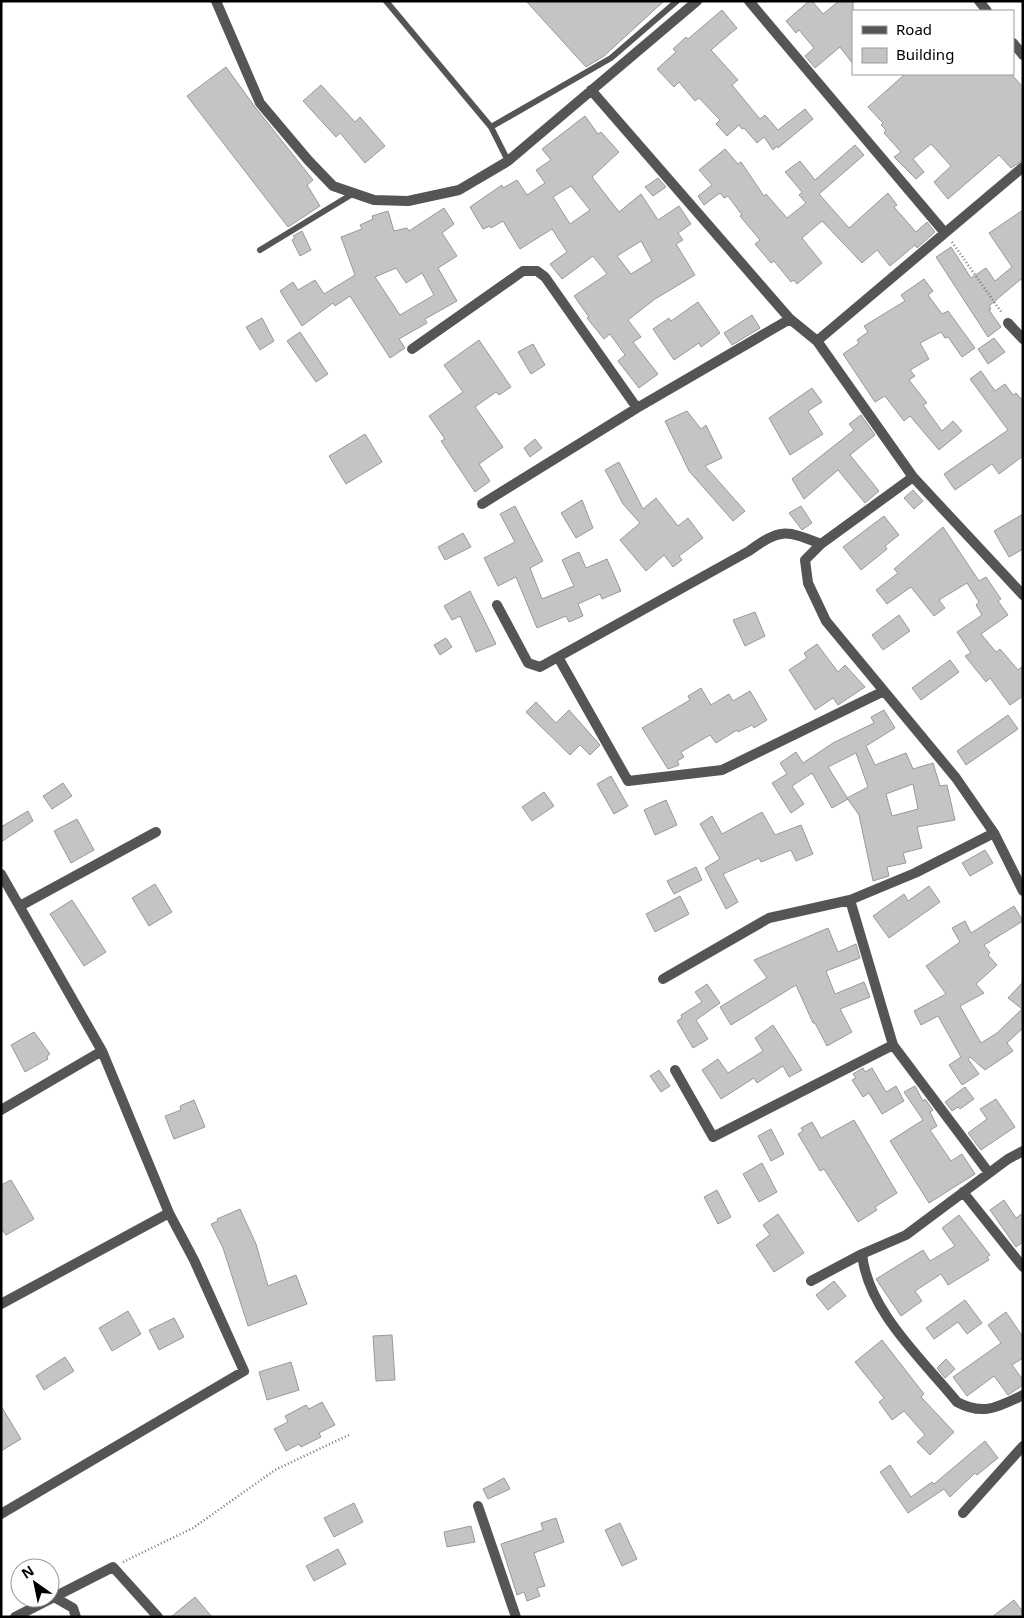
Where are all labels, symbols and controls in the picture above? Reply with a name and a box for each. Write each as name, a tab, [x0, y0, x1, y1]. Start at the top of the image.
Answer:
legend	[852, 10, 1014, 75]
text: Road	[896, 19, 932, 39]
text: Building	[896, 44, 954, 64]
north arrow	[10, 1558, 60, 1608]
text: N	[18, 1561, 38, 1583]

